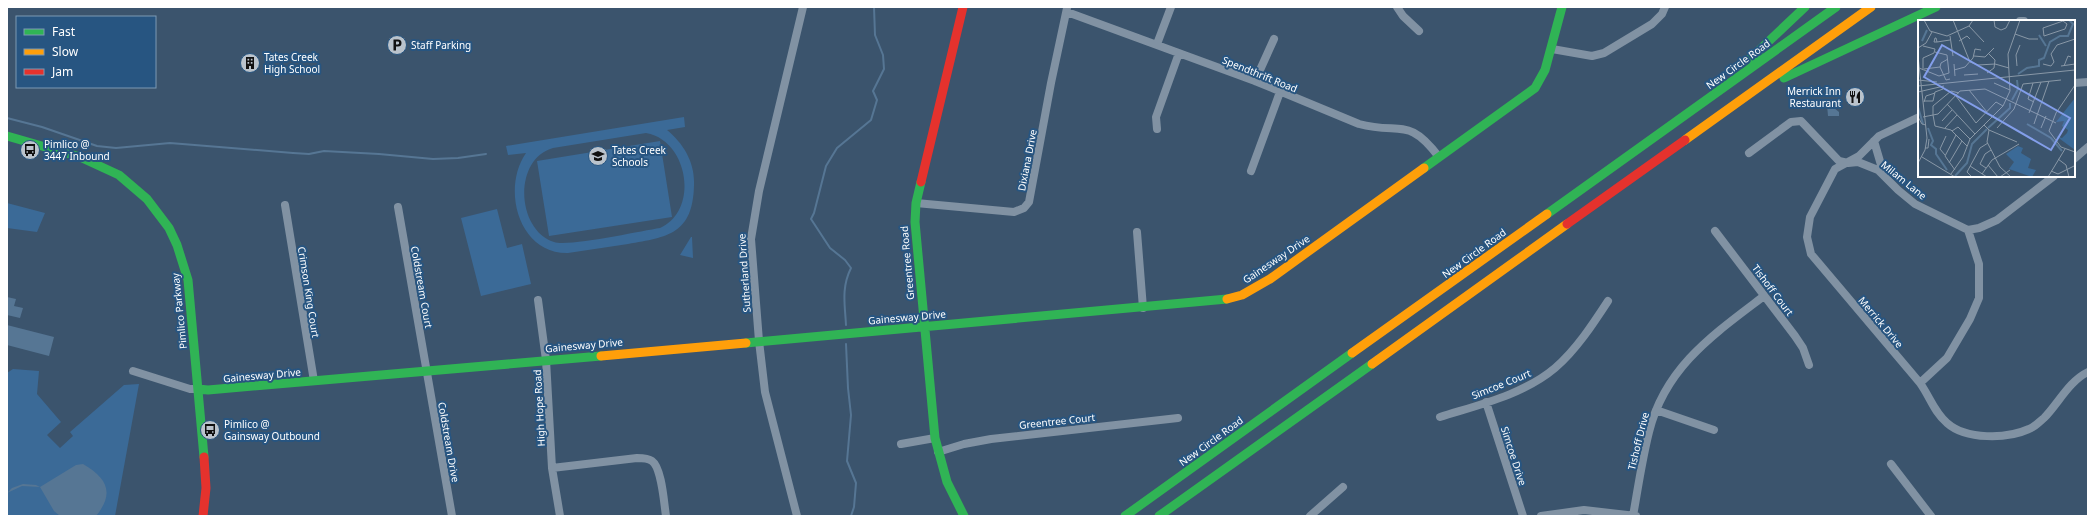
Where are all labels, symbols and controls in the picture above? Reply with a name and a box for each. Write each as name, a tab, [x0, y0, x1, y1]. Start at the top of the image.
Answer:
legend	[16, 16, 156, 88]
inset map	[1918, 20, 2075, 177]
text: Fast	[52, 23, 76, 40]
parking icon: Staff Parking	[386, 34, 408, 56]
street label: New Circle Road	[1703, 36, 1773, 92]
place label: Staff Parking	[411, 38, 471, 52]
text: Slow	[52, 43, 79, 60]
place label: Tates Creek High School	[264, 50, 320, 76]
building icon: Tates Creek High School	[239, 52, 261, 74]
street label: Spendthrift Road	[1220, 53, 1300, 95]
text: Jam	[51, 63, 73, 80]
place label: Merrick Inn Restaurant	[1787, 84, 1841, 110]
restaurant icon: Merrick Inn Restaurant	[1844, 86, 1866, 108]
street label: Dixiana Drive	[1014, 128, 1040, 192]
place label: Pimlico @ 3447 Inbound	[44, 137, 110, 163]
bus stop icon: Pimlico @ 3447 Inbound	[19, 139, 41, 161]
place label: Tates Creek Schools	[612, 143, 667, 169]
school or university icon: Tates Creek Schools	[587, 145, 609, 167]
street label: Milam Lane	[1878, 157, 1930, 203]
street label: Greentree Road	[897, 225, 917, 301]
street label: New Circle Road	[1439, 225, 1509, 281]
street label: Gainesway Drive	[1240, 231, 1313, 287]
street label: Sutherland Drive	[734, 233, 754, 313]
street label: Crimson King Court	[295, 245, 323, 339]
street label: Coldstream Court	[408, 245, 436, 329]
street label: Tishoff Court	[1749, 261, 1797, 319]
street label: Pimlico Parkway	[168, 271, 190, 350]
street label: Merrick Drive	[1855, 293, 1907, 351]
street label: Gainesway Drive	[868, 307, 947, 327]
street label: Gainesway Drive	[545, 335, 624, 355]
street label: Gainesway Drive	[223, 365, 302, 385]
street label: Simcoe Court	[1469, 366, 1533, 402]
street label: High Hope Road	[530, 369, 548, 447]
street label: Coldstream Drive	[435, 401, 463, 484]
street label: Greentree Court	[1018, 410, 1096, 432]
street label: Tishoff Drive	[1624, 410, 1652, 471]
street label: New Circle Road	[1176, 413, 1246, 469]
place label: Pimlico @ Gainsway Outbound	[224, 417, 320, 443]
bus stop icon: Pimlico @ Gainsway Outbound	[199, 419, 221, 441]
street label: Simcoe Drive	[1498, 425, 1530, 488]

